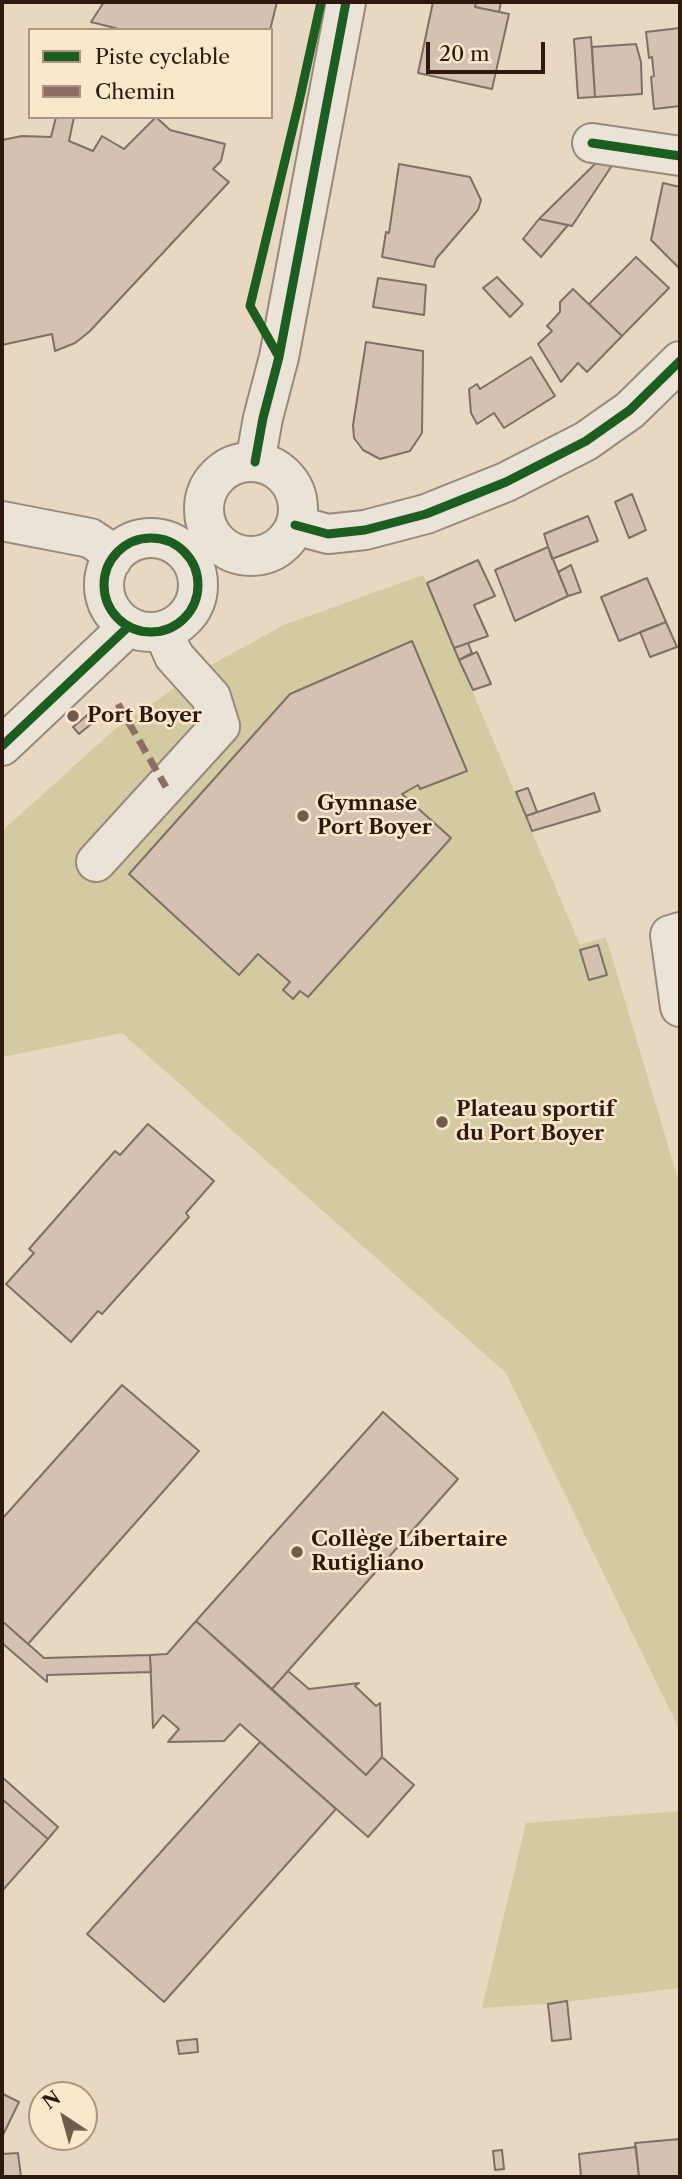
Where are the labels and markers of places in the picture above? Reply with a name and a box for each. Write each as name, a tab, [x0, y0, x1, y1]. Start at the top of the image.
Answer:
place label: Port Boyer	[87, 703, 202, 729]
marker: Port Boyer	[65, 708, 81, 724]
place label: Gymnase Port Boyer	[317, 791, 432, 841]
marker: Gymnase Port Boyer	[295, 808, 311, 824]
place label: Plateau sportif du Port Boyer	[456, 1097, 614, 1147]
marker: Plateau sportif du Port Boyer	[434, 1114, 450, 1130]
place label: Collège Libertaire Rutigliano	[311, 1527, 508, 1577]
marker: Collège Libertaire Rutigliano	[289, 1544, 305, 1560]

